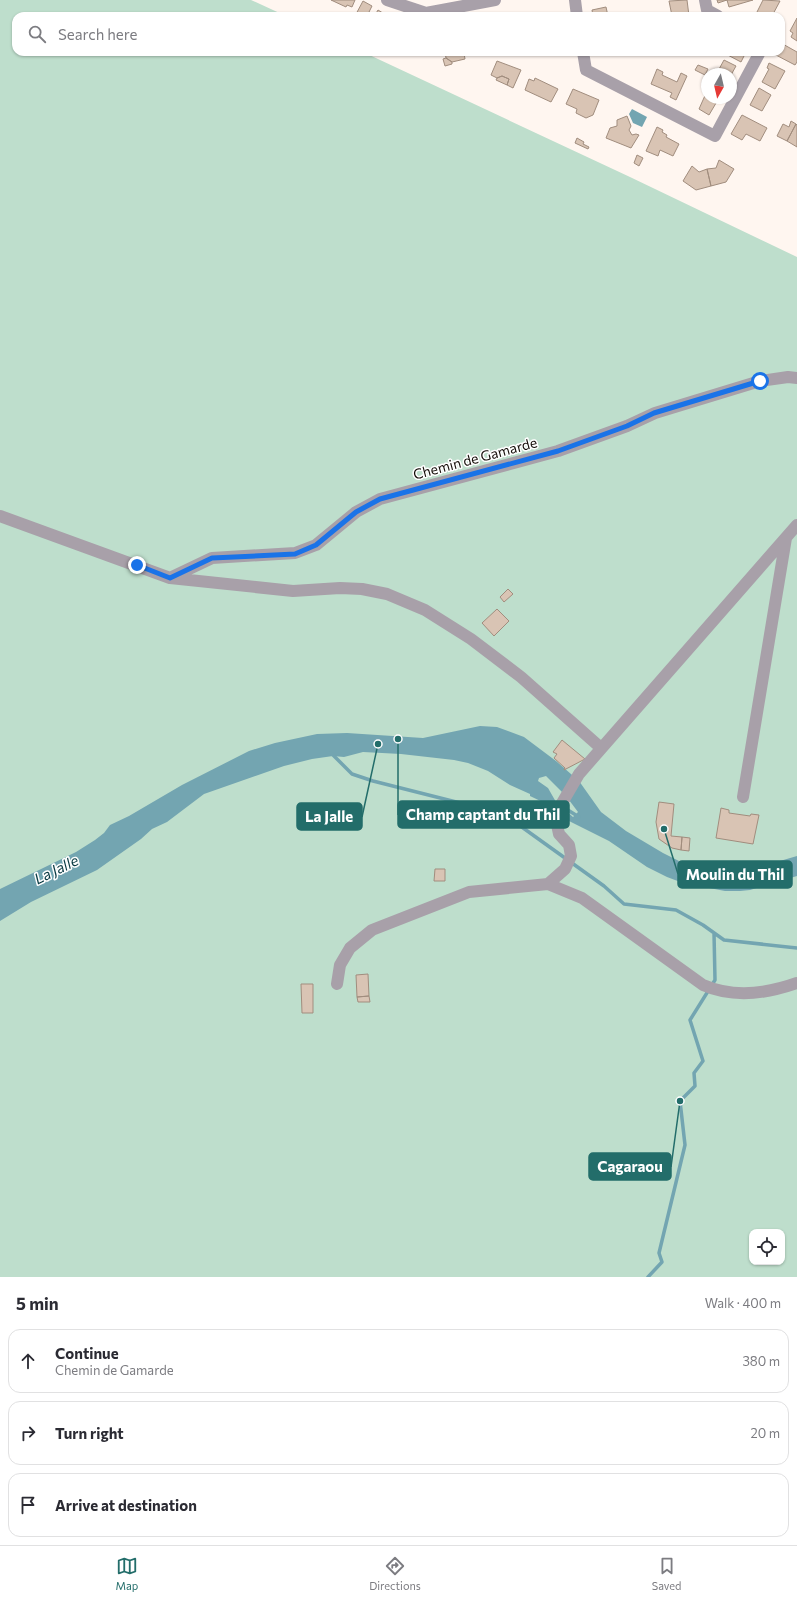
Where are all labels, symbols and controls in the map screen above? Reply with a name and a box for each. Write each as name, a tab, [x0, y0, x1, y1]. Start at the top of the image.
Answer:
search box	[12, 12, 785, 56]
icon: search	[26, 23, 48, 45]
text: Search here	[58, 25, 137, 43]
north arrow	[701, 68, 737, 104]
route start	[751, 372, 769, 390]
street label: Chemin de Gamarde	[411, 433, 539, 483]
route end	[128, 556, 146, 574]
callout: Champ captant du Thil	[398, 801, 569, 828]
callout: La Jalle	[297, 803, 362, 830]
text: Champ captant du Thil	[406, 805, 560, 823]
text: La Jalle	[305, 807, 353, 825]
water label: La Jalle	[31, 851, 81, 887]
callout: Moulin du Thil	[678, 861, 792, 888]
text: Moulin du Thil	[686, 865, 784, 883]
callout: Cagaraou	[589, 1153, 671, 1180]
text: Cagaraou	[597, 1157, 663, 1175]
map controls	[749, 1229, 785, 1265]
button: locate	[749, 1229, 785, 1265]
text: 5 min	[16, 1293, 59, 1314]
text: Walk · 400 m	[705, 1295, 781, 1311]
text: Continue	[55, 1344, 119, 1362]
icon: ahead	[17, 1350, 39, 1372]
text: 380 m	[742, 1353, 780, 1369]
text: Chemin de Gamarde	[55, 1362, 174, 1378]
icon: right	[17, 1422, 39, 1444]
text: Turn right	[55, 1424, 124, 1442]
text: 20 m	[751, 1425, 780, 1441]
icon: arrive	[17, 1494, 39, 1516]
text: Arrive at destination	[55, 1496, 197, 1514]
tab: Map	[116, 1555, 138, 1592]
tab: Directions	[369, 1555, 421, 1592]
tab: Saved	[652, 1555, 681, 1592]

